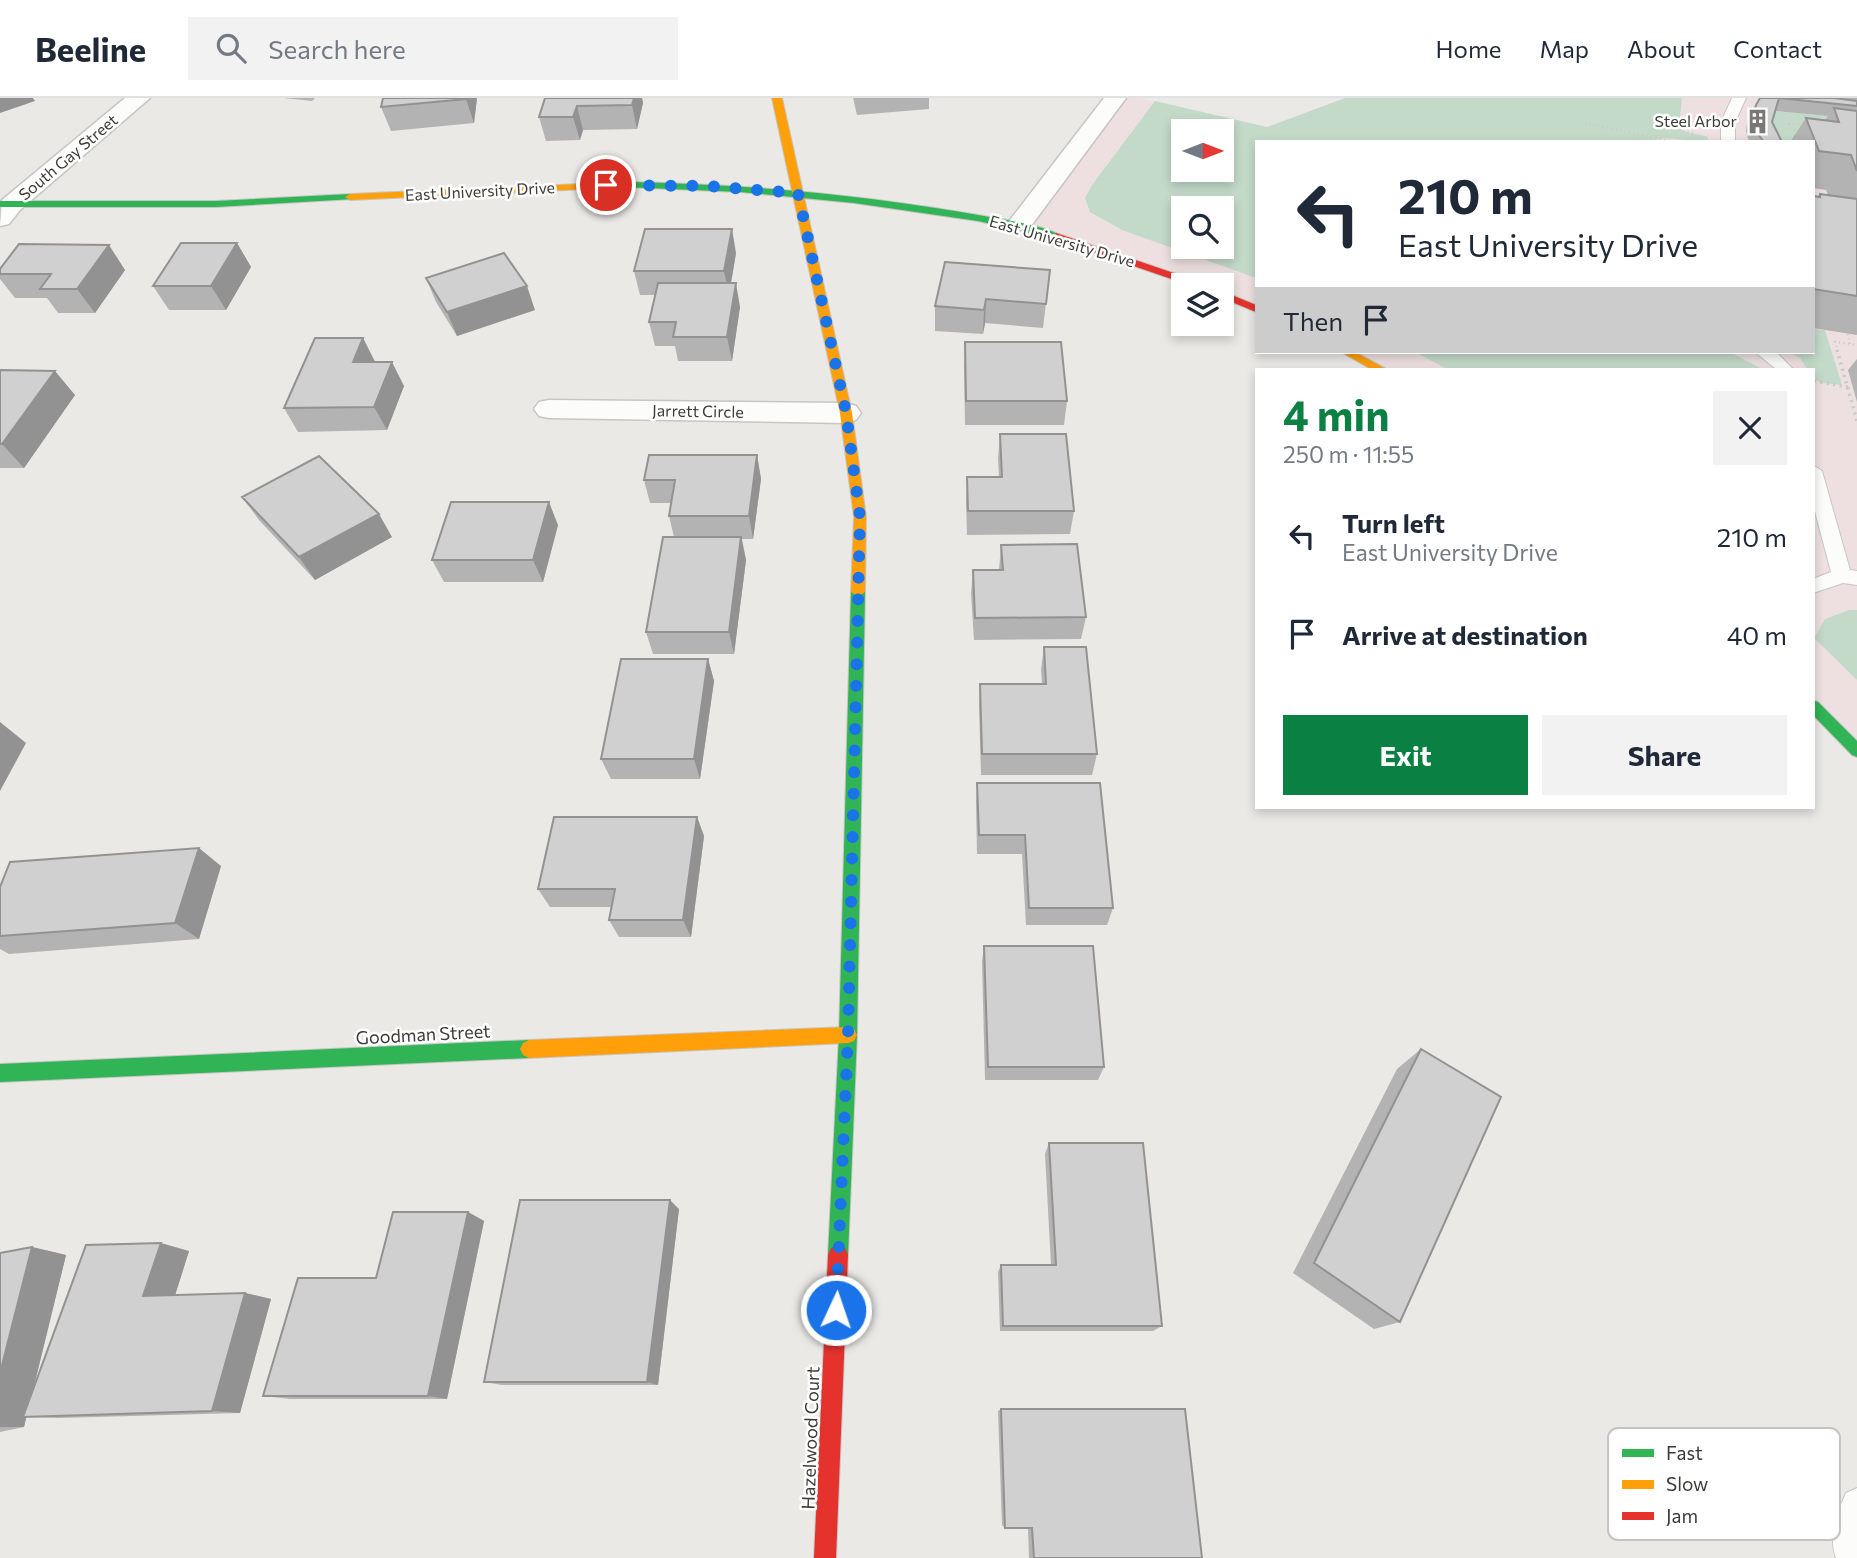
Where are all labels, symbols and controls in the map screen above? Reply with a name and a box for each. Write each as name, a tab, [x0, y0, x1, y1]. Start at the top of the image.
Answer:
search box	[188, 17, 678, 80]
text: Beeline	[35, 28, 146, 69]
icon: search	[212, 29, 250, 67]
text: Search here	[268, 33, 406, 64]
text: Home	[1436, 34, 1502, 63]
text: Map	[1540, 34, 1589, 63]
text: About	[1627, 34, 1695, 63]
text: Contact	[1733, 34, 1822, 63]
building icon: Steel Arbor	[1743, 107, 1771, 135]
street label: South Gay Street	[14, 109, 121, 203]
place label: Steel Arbor	[1654, 111, 1738, 130]
north arrow	[1171, 119, 1234, 182]
map controls	[1171, 119, 1234, 336]
pin	[576, 155, 636, 215]
text: 210 m	[1398, 164, 1533, 224]
icon: arrive	[587, 166, 625, 204]
icon: left	[1283, 168, 1374, 259]
street label: East University Drive	[405, 177, 555, 204]
button: search	[1171, 196, 1234, 259]
street label: East University Drive	[987, 211, 1137, 270]
text: East University Drive	[1398, 224, 1698, 264]
button: layers	[1171, 273, 1234, 336]
icon: arrive	[1357, 301, 1395, 339]
text: Then	[1283, 305, 1343, 336]
text: 4 min	[1283, 388, 1389, 440]
button: close	[1713, 391, 1787, 465]
street label: Jarrett Circle	[652, 400, 744, 421]
text: 250 m · 11:55	[1283, 440, 1414, 468]
text: Turn left	[1342, 507, 1445, 538]
icon: left	[1283, 517, 1321, 555]
text: 210 m	[1717, 521, 1787, 552]
text: East University Drive	[1342, 538, 1558, 566]
icon: arrive	[1283, 615, 1321, 653]
text: Arrive at destination	[1342, 619, 1588, 650]
text: 40 m	[1727, 619, 1787, 650]
button: Exit	[1283, 715, 1528, 795]
button: Share	[1542, 715, 1787, 795]
street label: Goodman Street	[355, 1019, 491, 1049]
position arrow	[799, 1273, 873, 1347]
street label: Hazelwood Court	[797, 1366, 823, 1510]
legend	[1608, 1428, 1840, 1540]
text: Fast	[1666, 1441, 1703, 1464]
text: Slow	[1666, 1472, 1708, 1495]
text: Jam	[1666, 1504, 1698, 1527]

